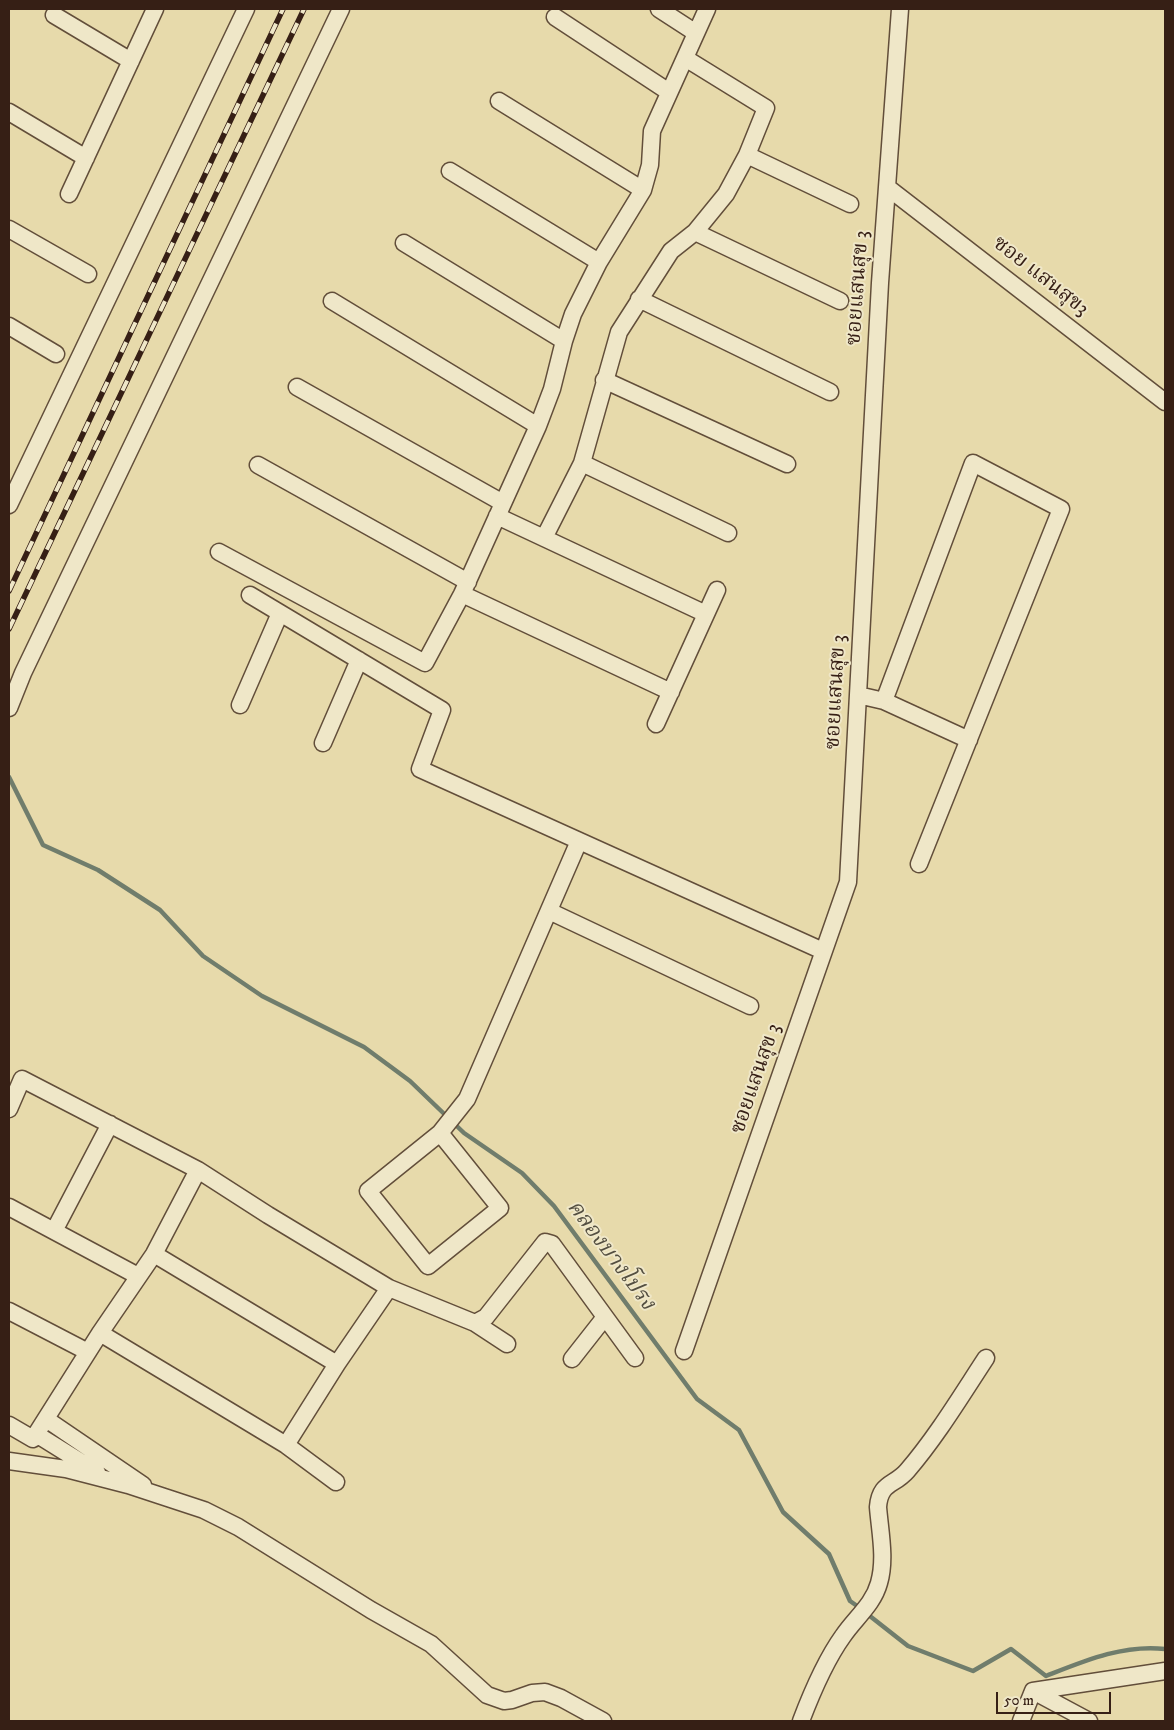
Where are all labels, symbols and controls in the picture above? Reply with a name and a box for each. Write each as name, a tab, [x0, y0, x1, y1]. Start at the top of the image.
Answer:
street label: ซอยแสนสุข 3	[842, 230, 876, 346]
street label: ซอย แสนสุข3	[987, 232, 1093, 322]
street label: ซอยแสนสุข 3	[821, 634, 853, 750]
street label: ซอยแสนสุข 3	[726, 1021, 788, 1137]
water label: คลองบางโปรง	[560, 1196, 660, 1316]
scale bar	[999, 1682, 1114, 1714]
text: 50 m	[1004, 1691, 1034, 1710]

